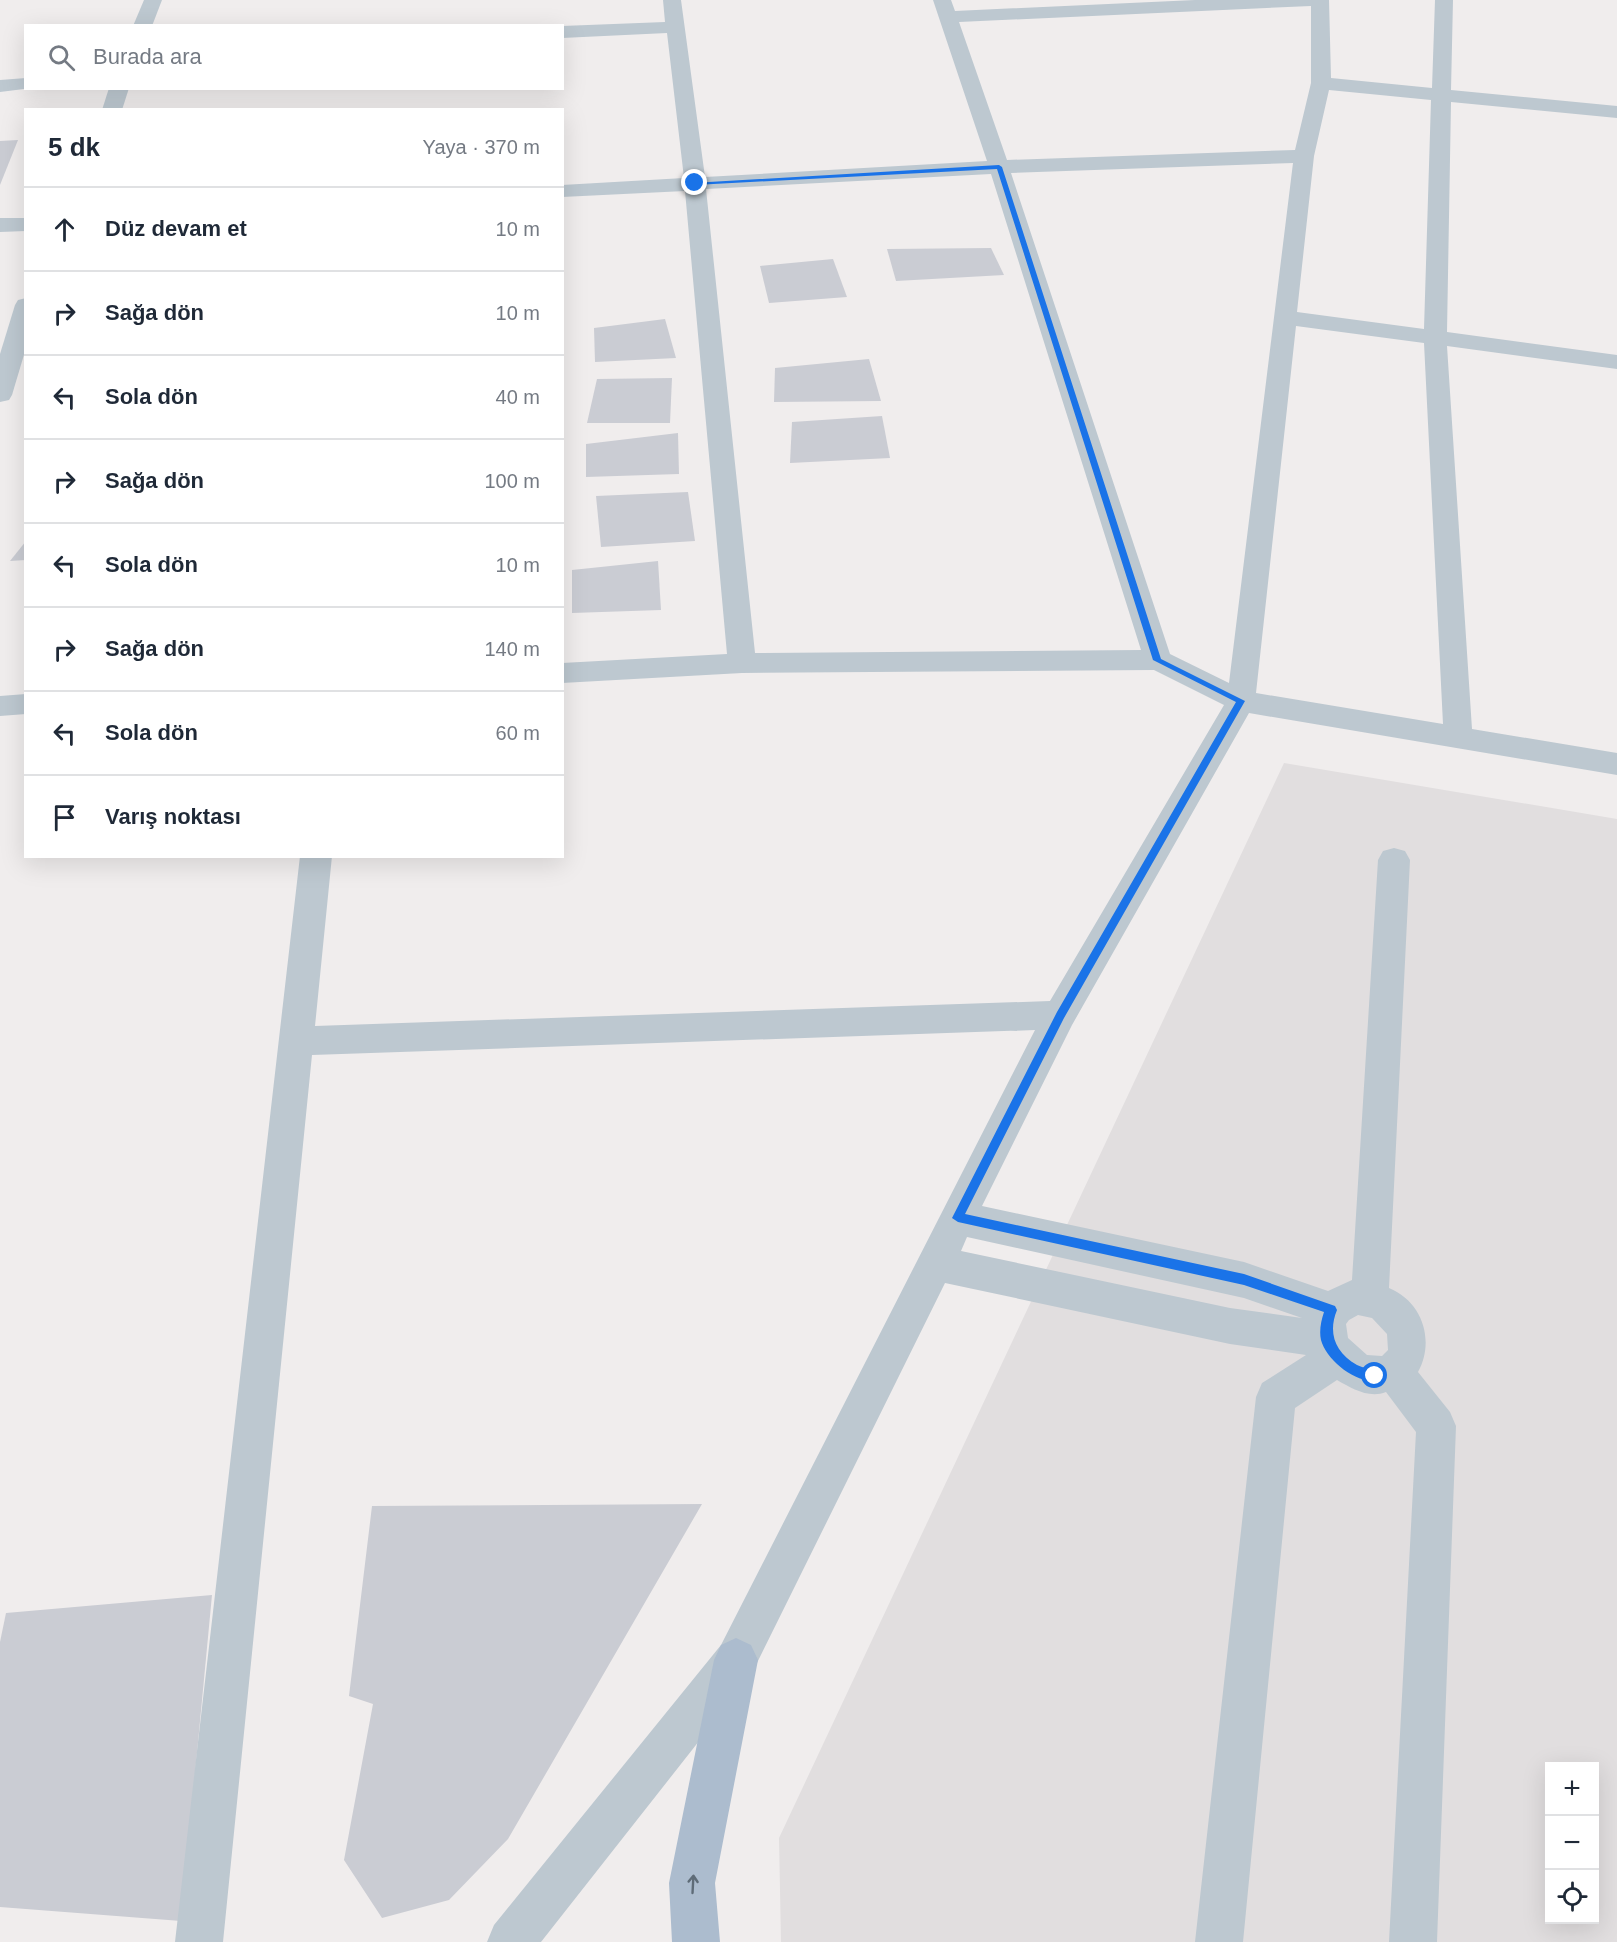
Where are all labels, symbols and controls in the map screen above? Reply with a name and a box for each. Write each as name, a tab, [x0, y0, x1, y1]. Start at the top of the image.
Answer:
search box	[24, 24, 564, 90]
icon: search	[45, 41, 78, 74]
text: Burada ara	[93, 44, 202, 69]
text: 5 dk	[48, 132, 100, 162]
text: Yaya · 370 m	[423, 136, 540, 158]
route end	[681, 169, 707, 195]
icon: ahead	[48, 213, 81, 246]
text: Düz devam et	[105, 216, 247, 241]
text: 10 m	[496, 218, 540, 240]
icon: right	[48, 297, 81, 330]
text: Sağa dön	[105, 300, 204, 325]
text: 10 m	[496, 302, 540, 324]
icon: left	[48, 381, 81, 414]
text: Sola dön	[105, 384, 198, 409]
text: 40 m	[496, 386, 540, 408]
icon: right	[48, 465, 81, 498]
text: Sağa dön	[105, 468, 204, 493]
text: 100 m	[484, 470, 540, 492]
icon: left	[48, 549, 81, 582]
text: Sola dön	[105, 552, 198, 577]
text: 10 m	[496, 554, 540, 576]
icon: right	[48, 633, 81, 666]
text: Sağa dön	[105, 636, 204, 661]
text: 140 m	[484, 638, 540, 660]
icon: left	[48, 717, 81, 750]
text: Sola dön	[105, 720, 198, 745]
text: 60 m	[496, 722, 540, 744]
icon: arrive	[48, 801, 81, 834]
text: Varış noktası	[105, 804, 241, 829]
route start	[1361, 1362, 1387, 1388]
map controls	[1545, 1762, 1599, 1924]
button: +	[1545, 1762, 1599, 1816]
button: −	[1545, 1816, 1599, 1870]
button: locate	[1545, 1870, 1599, 1924]
one-way arrow	[688, 1874, 699, 1894]

